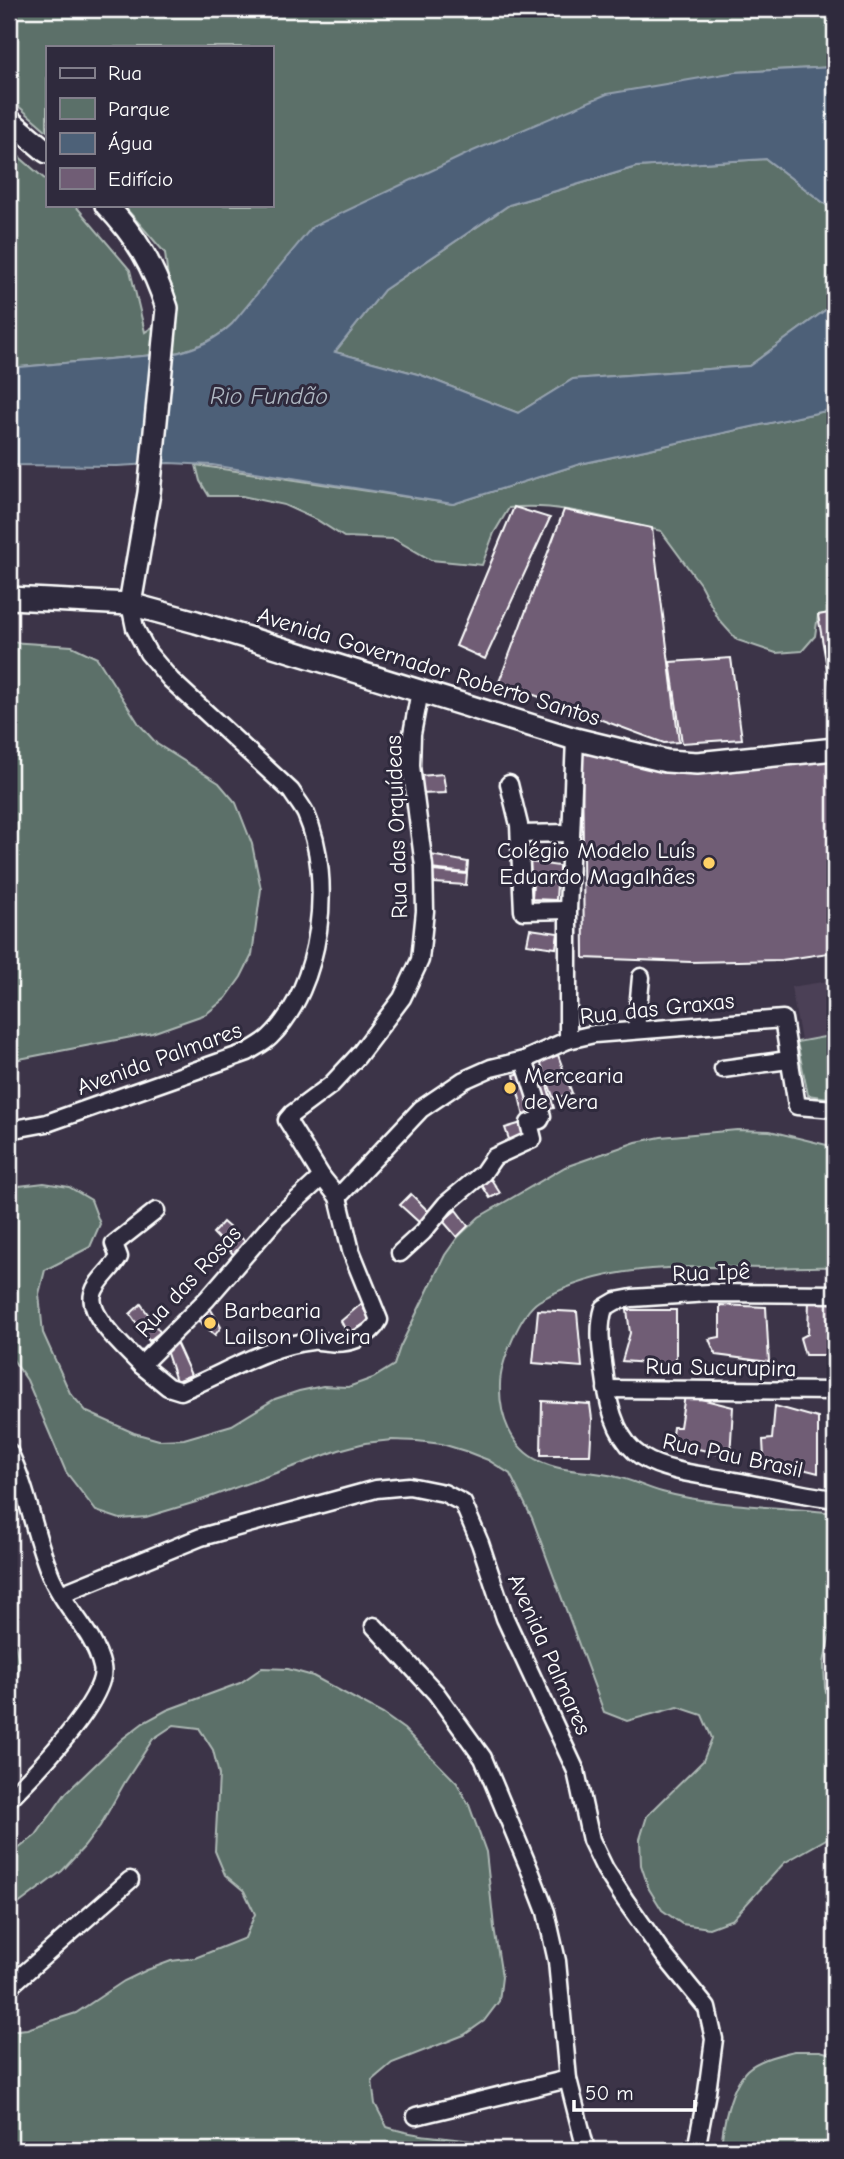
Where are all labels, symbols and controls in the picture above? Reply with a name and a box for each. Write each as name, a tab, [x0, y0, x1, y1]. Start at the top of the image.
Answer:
legend	[46, 46, 273, 206]
text: Rua	[108, 61, 142, 85]
text: Parque	[108, 97, 170, 121]
text: Água	[108, 131, 153, 155]
text: Edifício	[108, 167, 173, 191]
water label: Rio Fundão	[210, 382, 328, 410]
street label: Avenida Governador Roberto Santos	[254, 601, 603, 732]
street label: Rua das Orquídeas	[380, 735, 413, 919]
place label: Colégio Modelo Luís Eduardo Magalhães	[497, 837, 695, 890]
marker: Colégio Modelo Luís Eduardo Magalhães	[701, 855, 717, 871]
street label: Rua das Graxas	[578, 987, 736, 1030]
street label: Avenida Palmares	[73, 1016, 245, 1101]
place label: Mercearia de Vera	[524, 1062, 624, 1115]
marker: Mercearia de Vera	[502, 1080, 518, 1096]
street label: Rua das Rosas	[130, 1220, 247, 1343]
street label: Rua Ipê	[672, 1258, 750, 1287]
place label: Barbearia Lailson Oliveira	[224, 1297, 371, 1350]
marker: Barbearia Lailson Oliveira	[202, 1315, 218, 1331]
street label: Rua Sucurupira	[645, 1353, 797, 1382]
street label: Rua Pau Brasil	[660, 1427, 806, 1484]
street label: Avenida Palmares	[502, 1570, 597, 1739]
scale bar	[574, 2068, 695, 2112]
text: 50 m	[585, 2081, 634, 2105]

